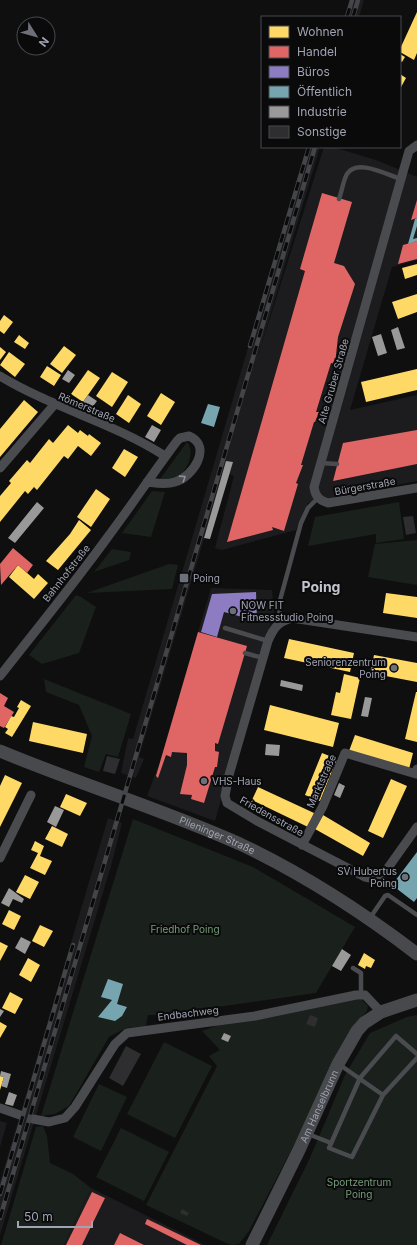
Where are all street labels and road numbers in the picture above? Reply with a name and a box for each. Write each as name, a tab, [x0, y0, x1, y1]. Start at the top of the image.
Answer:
street label: Alte Gruber Straße	[315, 337, 351, 425]
street label: Römerstraße	[57, 390, 117, 424]
street label: Bürgerstraße	[334, 475, 397, 497]
street label: Bahnhofstraße	[40, 542, 92, 604]
street label: Marktstraße	[304, 752, 338, 810]
street label: Friedensstraße	[238, 794, 306, 838]
street label: Plieninger Straße	[178, 813, 257, 856]
street label: Endbachweg	[157, 1003, 219, 1023]
street label: Am Hanselbrunn	[297, 1068, 341, 1145]

